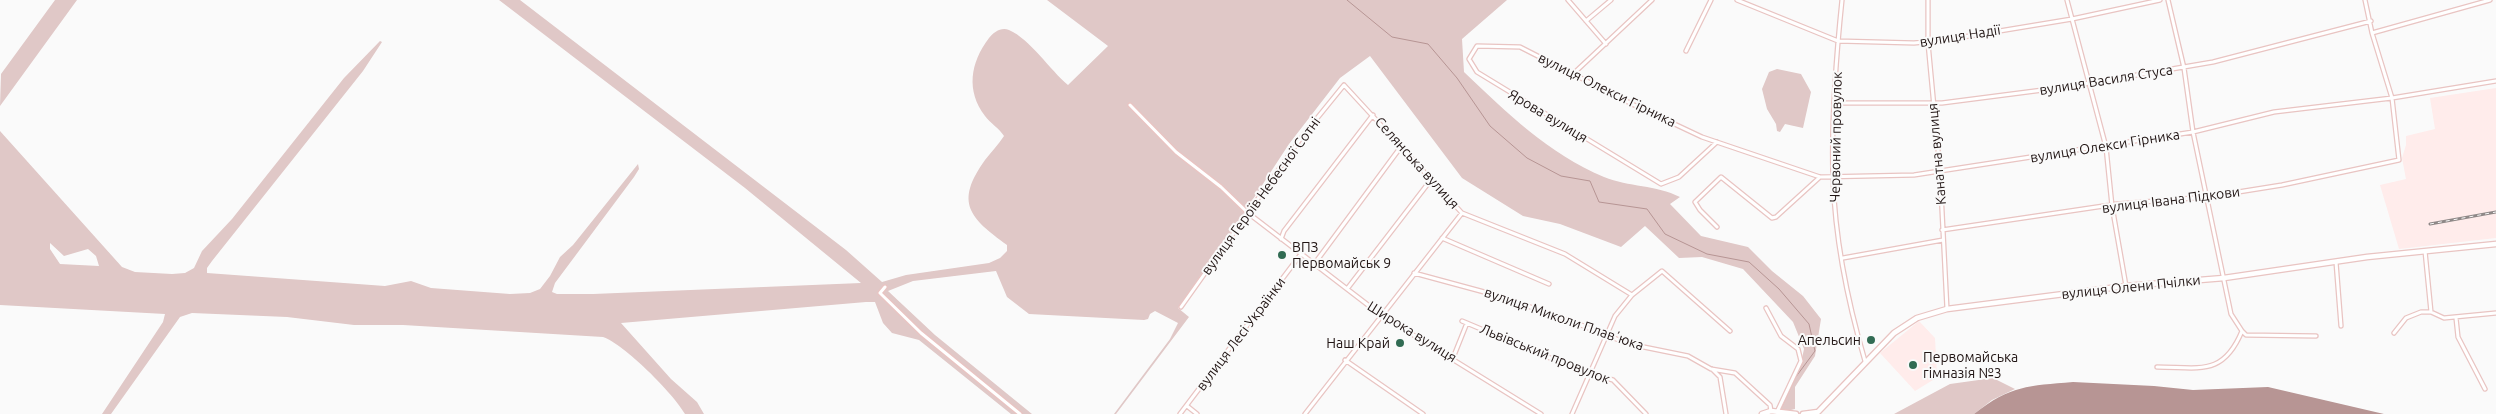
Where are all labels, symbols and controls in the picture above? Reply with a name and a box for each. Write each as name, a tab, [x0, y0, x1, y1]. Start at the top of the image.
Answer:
street label: вулиця Надії	[1918, 21, 2002, 51]
street label: вулиця Олекси Гірника	[1535, 49, 1679, 131]
street label: вулиця Василя Стуса	[2038, 61, 2174, 99]
street label: Червоний провулок	[1826, 72, 1846, 202]
street label: Ярова вулиця	[1505, 86, 1591, 146]
street label: Канатна вулиця	[1924, 102, 1950, 206]
street label: вулиця Героїв Небесної Сотні	[1198, 114, 1324, 278]
street label: Селянська вулиця	[1371, 114, 1463, 212]
street label: вулиця Олекси Гірника	[2029, 126, 2181, 166]
street label: вулиця Івана Підкови	[2101, 183, 2241, 217]
place label: ВПЗ Первомайськ 9	[1292, 239, 1391, 272]
marker: ВПЗ Первомайськ 9	[1276, 249, 1288, 261]
street label: вулиця Олени Пчілки	[2061, 271, 2201, 303]
street label: вулиця Лесі Українки	[1193, 274, 1289, 394]
street label: вулиця Миколи Плавʼюка	[1482, 284, 1646, 354]
street label: Широка вулиця	[1364, 298, 1460, 366]
street label: Львівський провулок	[1478, 320, 1612, 388]
place label: Апельсин	[1798, 332, 1861, 348]
marker: Апельсин	[1865, 334, 1877, 346]
place label: Наш Край	[1326, 335, 1390, 351]
marker: Наш Край	[1394, 337, 1406, 349]
place label: Первомайська гімназія №3	[1923, 349, 2018, 382]
marker: Первомайська гімназія №3	[1907, 359, 1919, 371]

